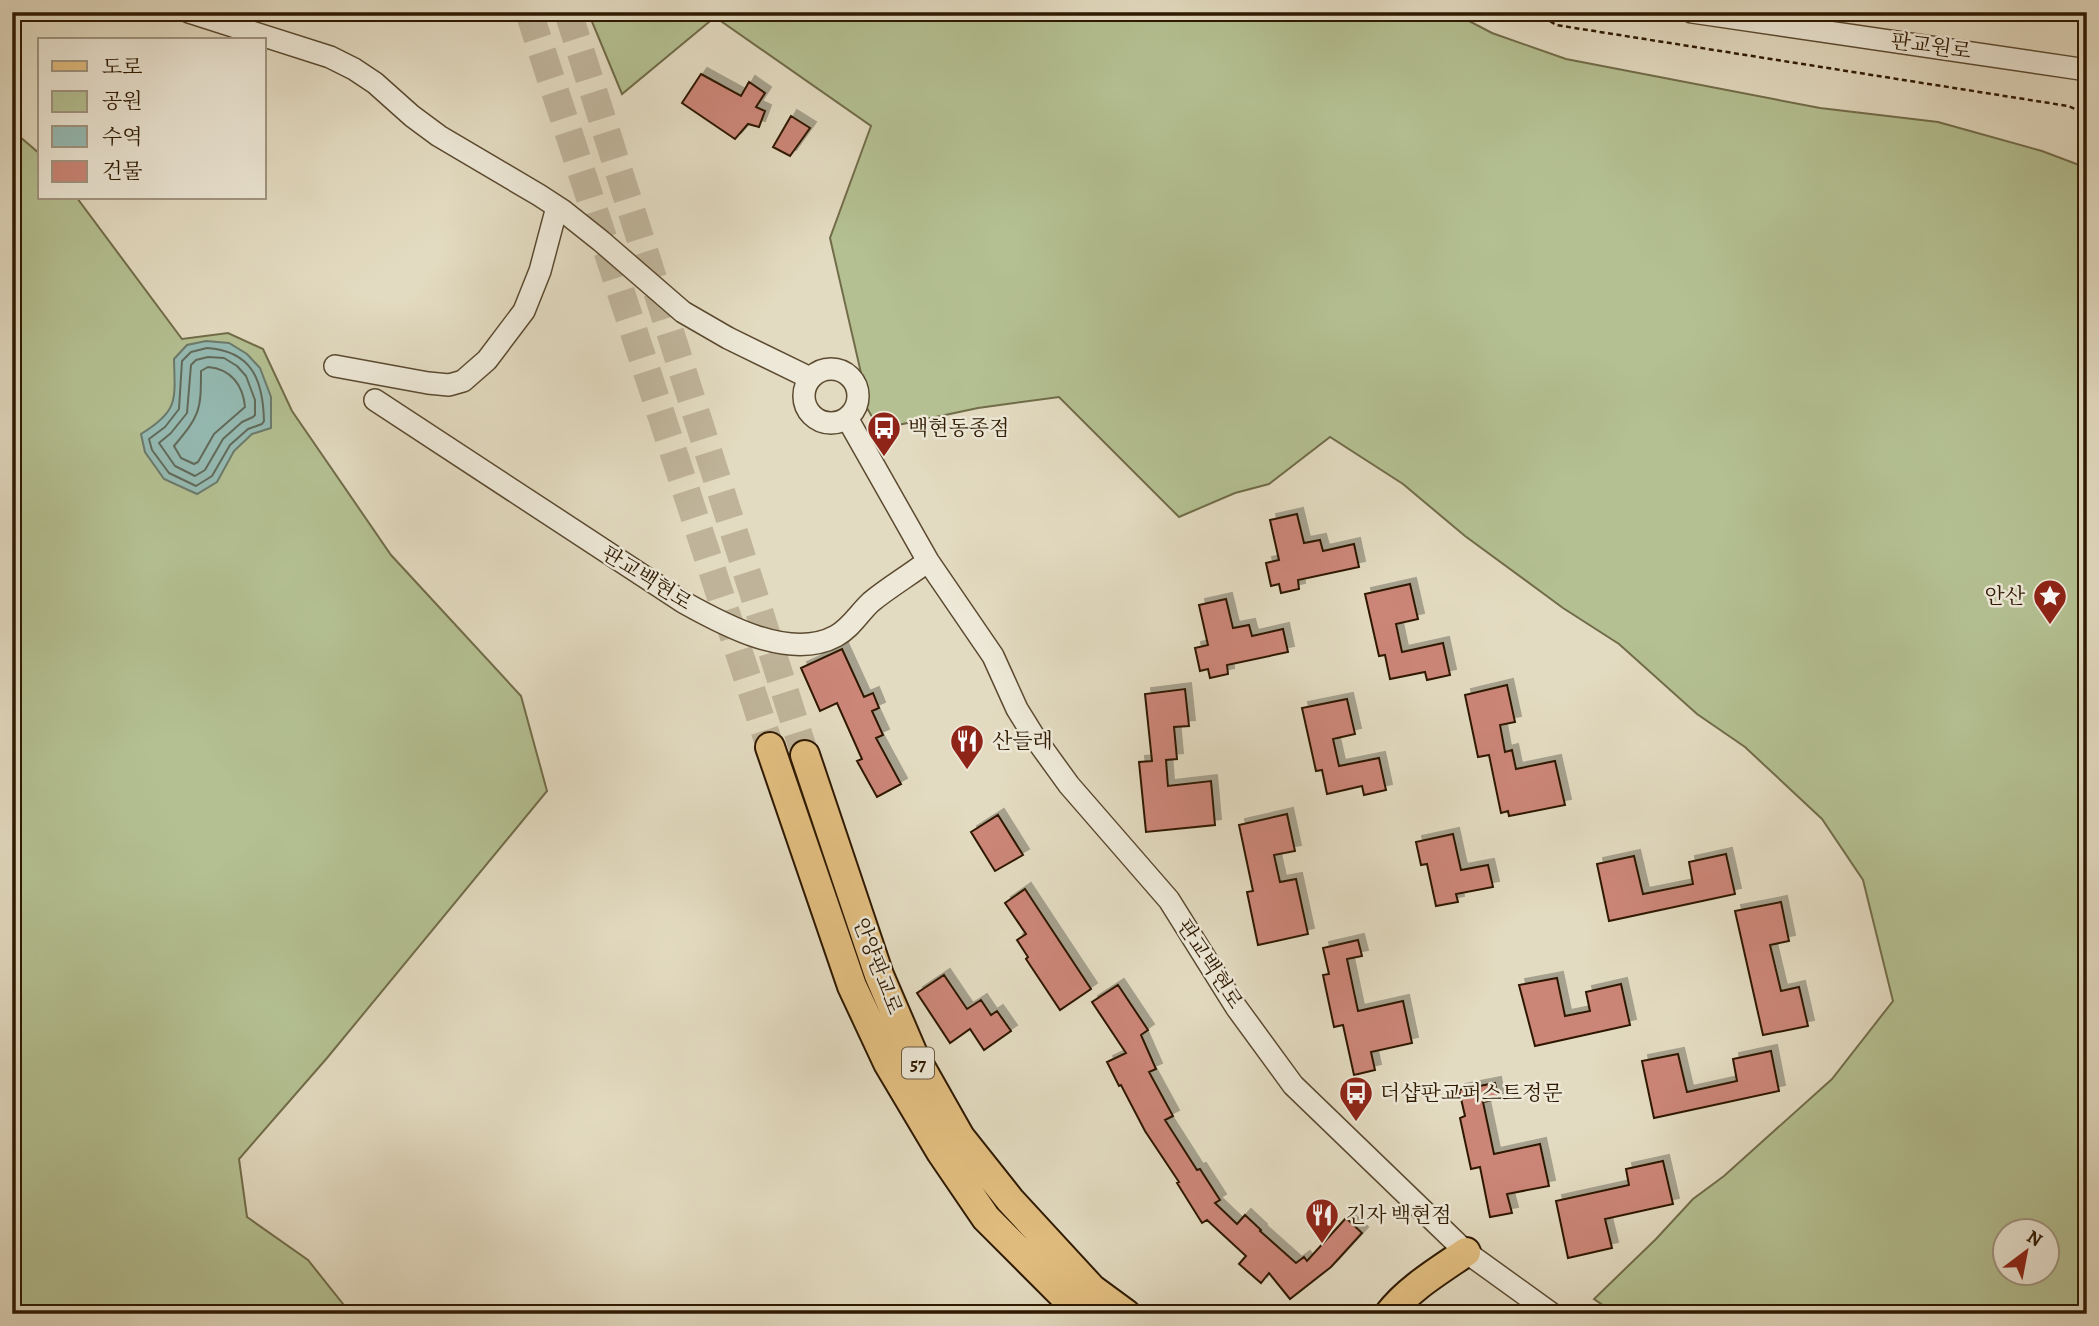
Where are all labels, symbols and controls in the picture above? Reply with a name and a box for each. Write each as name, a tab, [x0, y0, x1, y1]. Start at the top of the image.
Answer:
street label: 판교원로	[1889, 26, 1973, 66]
legend	[38, 38, 266, 200]
text: 도로	[102, 53, 143, 81]
text: 공원	[102, 87, 143, 115]
text: 수역	[102, 123, 143, 151]
text: 건물	[102, 157, 143, 185]
bus stop icon: 백현동종점	[865, 409, 903, 458]
place label: 백현동종점	[908, 414, 1009, 442]
street label: 판교백현로	[597, 539, 697, 617]
place icon: 안산	[2031, 577, 2069, 626]
place label: 안산	[1984, 582, 2026, 610]
restaurant icon: 산들래	[948, 722, 986, 771]
place label: 산들래	[992, 727, 1053, 755]
street label: 안양판교로	[847, 914, 909, 1018]
street label: 판교백현로	[1171, 914, 1249, 1014]
road number: 57	[902, 1048, 934, 1078]
bus stop icon: 더샵판교퍼스트정문	[1337, 1074, 1375, 1123]
place label: 더샵판교퍼스트정문	[1380, 1079, 1563, 1107]
restaurant icon: 긴자 백현점	[1303, 1196, 1341, 1245]
place label: 긴자 백현점	[1346, 1201, 1452, 1229]
north arrow	[1990, 1218, 2060, 1288]
text: N	[2022, 1224, 2047, 1253]

